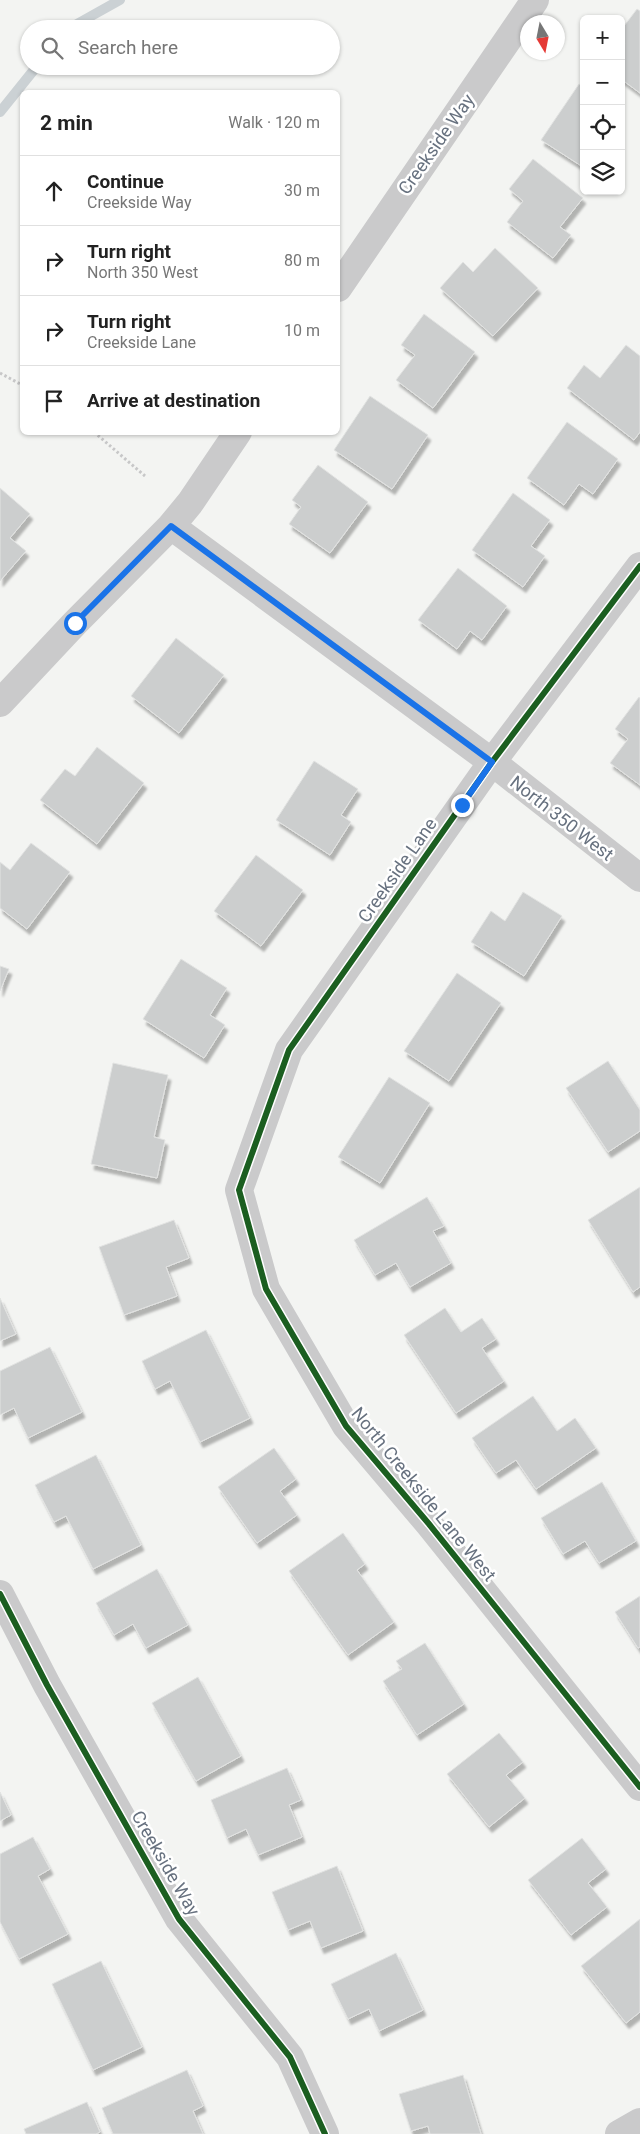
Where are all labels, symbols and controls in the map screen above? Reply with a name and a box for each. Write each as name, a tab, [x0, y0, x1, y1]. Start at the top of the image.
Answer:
north arrow	[520, 15, 565, 60]
map controls	[580, 15, 625, 195]
button: +	[580, 15, 625, 60]
search box	[20, 20, 340, 75]
icon: search	[38, 34, 66, 62]
text: Search here	[78, 36, 178, 59]
button: −	[580, 60, 625, 105]
street label: Creekside Way	[394, 89, 479, 198]
button: locate	[580, 105, 625, 150]
text: 2 min	[40, 111, 93, 135]
text: Walk · 120 m	[228, 113, 320, 132]
button: layers	[580, 150, 625, 195]
text: Continue	[87, 170, 164, 193]
icon: ahead	[40, 177, 68, 205]
text: 30 m	[284, 181, 320, 200]
text: Creekside Way	[87, 193, 191, 212]
text: Turn right	[87, 240, 171, 263]
icon: right	[40, 247, 68, 275]
text: 80 m	[284, 251, 320, 270]
text: North 350 West	[87, 263, 198, 282]
text: Turn right	[87, 310, 171, 333]
icon: right	[40, 317, 68, 345]
text: 10 m	[284, 321, 320, 340]
text: Creekside Lane	[87, 333, 196, 352]
icon: arrive	[40, 387, 68, 415]
text: Arrive at destination	[87, 389, 260, 412]
route start	[64, 612, 87, 635]
street label: North 350 West	[506, 771, 618, 865]
route end	[451, 794, 474, 817]
street label: Creekside Lane	[353, 814, 441, 926]
street label: North Creekside Lane West	[347, 1403, 501, 1585]
street label: Creekside Way	[128, 1807, 205, 1920]

